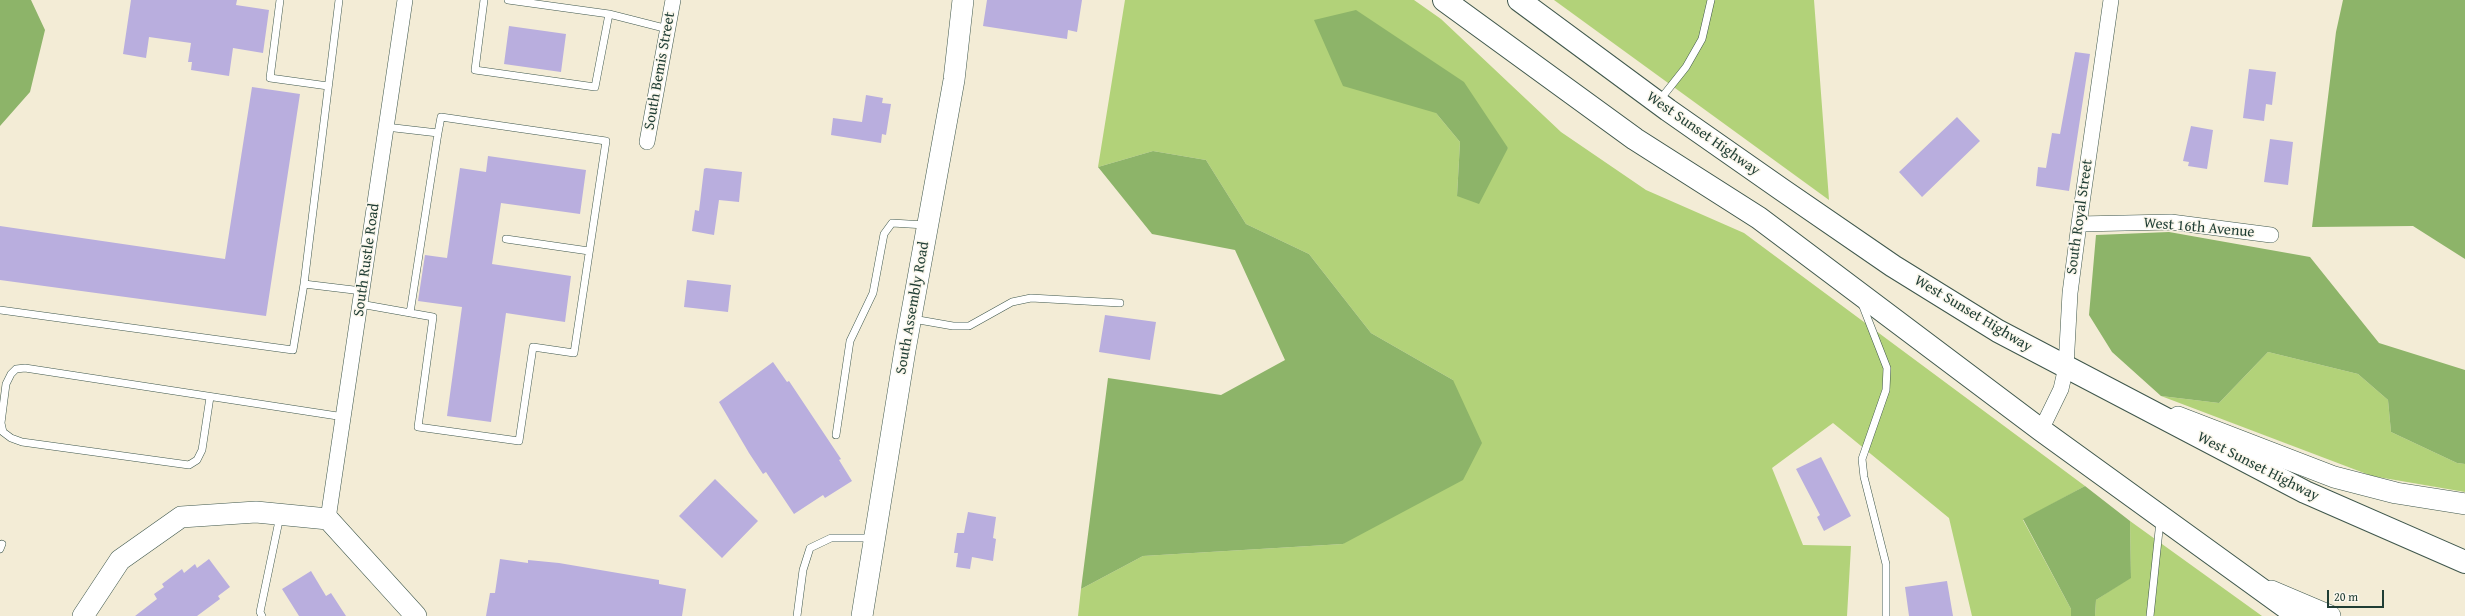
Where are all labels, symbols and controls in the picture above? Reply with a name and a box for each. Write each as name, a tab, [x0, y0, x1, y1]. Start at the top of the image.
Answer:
street label: South Bemis Street	[641, 11, 679, 131]
street label: West Sunset Highway	[1643, 88, 1763, 180]
street label: South Royal Street	[2063, 158, 2097, 276]
street label: South Rustle Road	[350, 202, 384, 318]
street label: West 16th Avenue	[2143, 214, 2255, 242]
street label: South Assembly Road	[892, 240, 934, 376]
street label: West Sunset Highway	[1911, 272, 2035, 356]
street label: West Sunset Highway	[2194, 429, 2322, 505]
scale bar	[2329, 582, 2386, 608]
text: 20 m	[2334, 588, 2358, 605]

